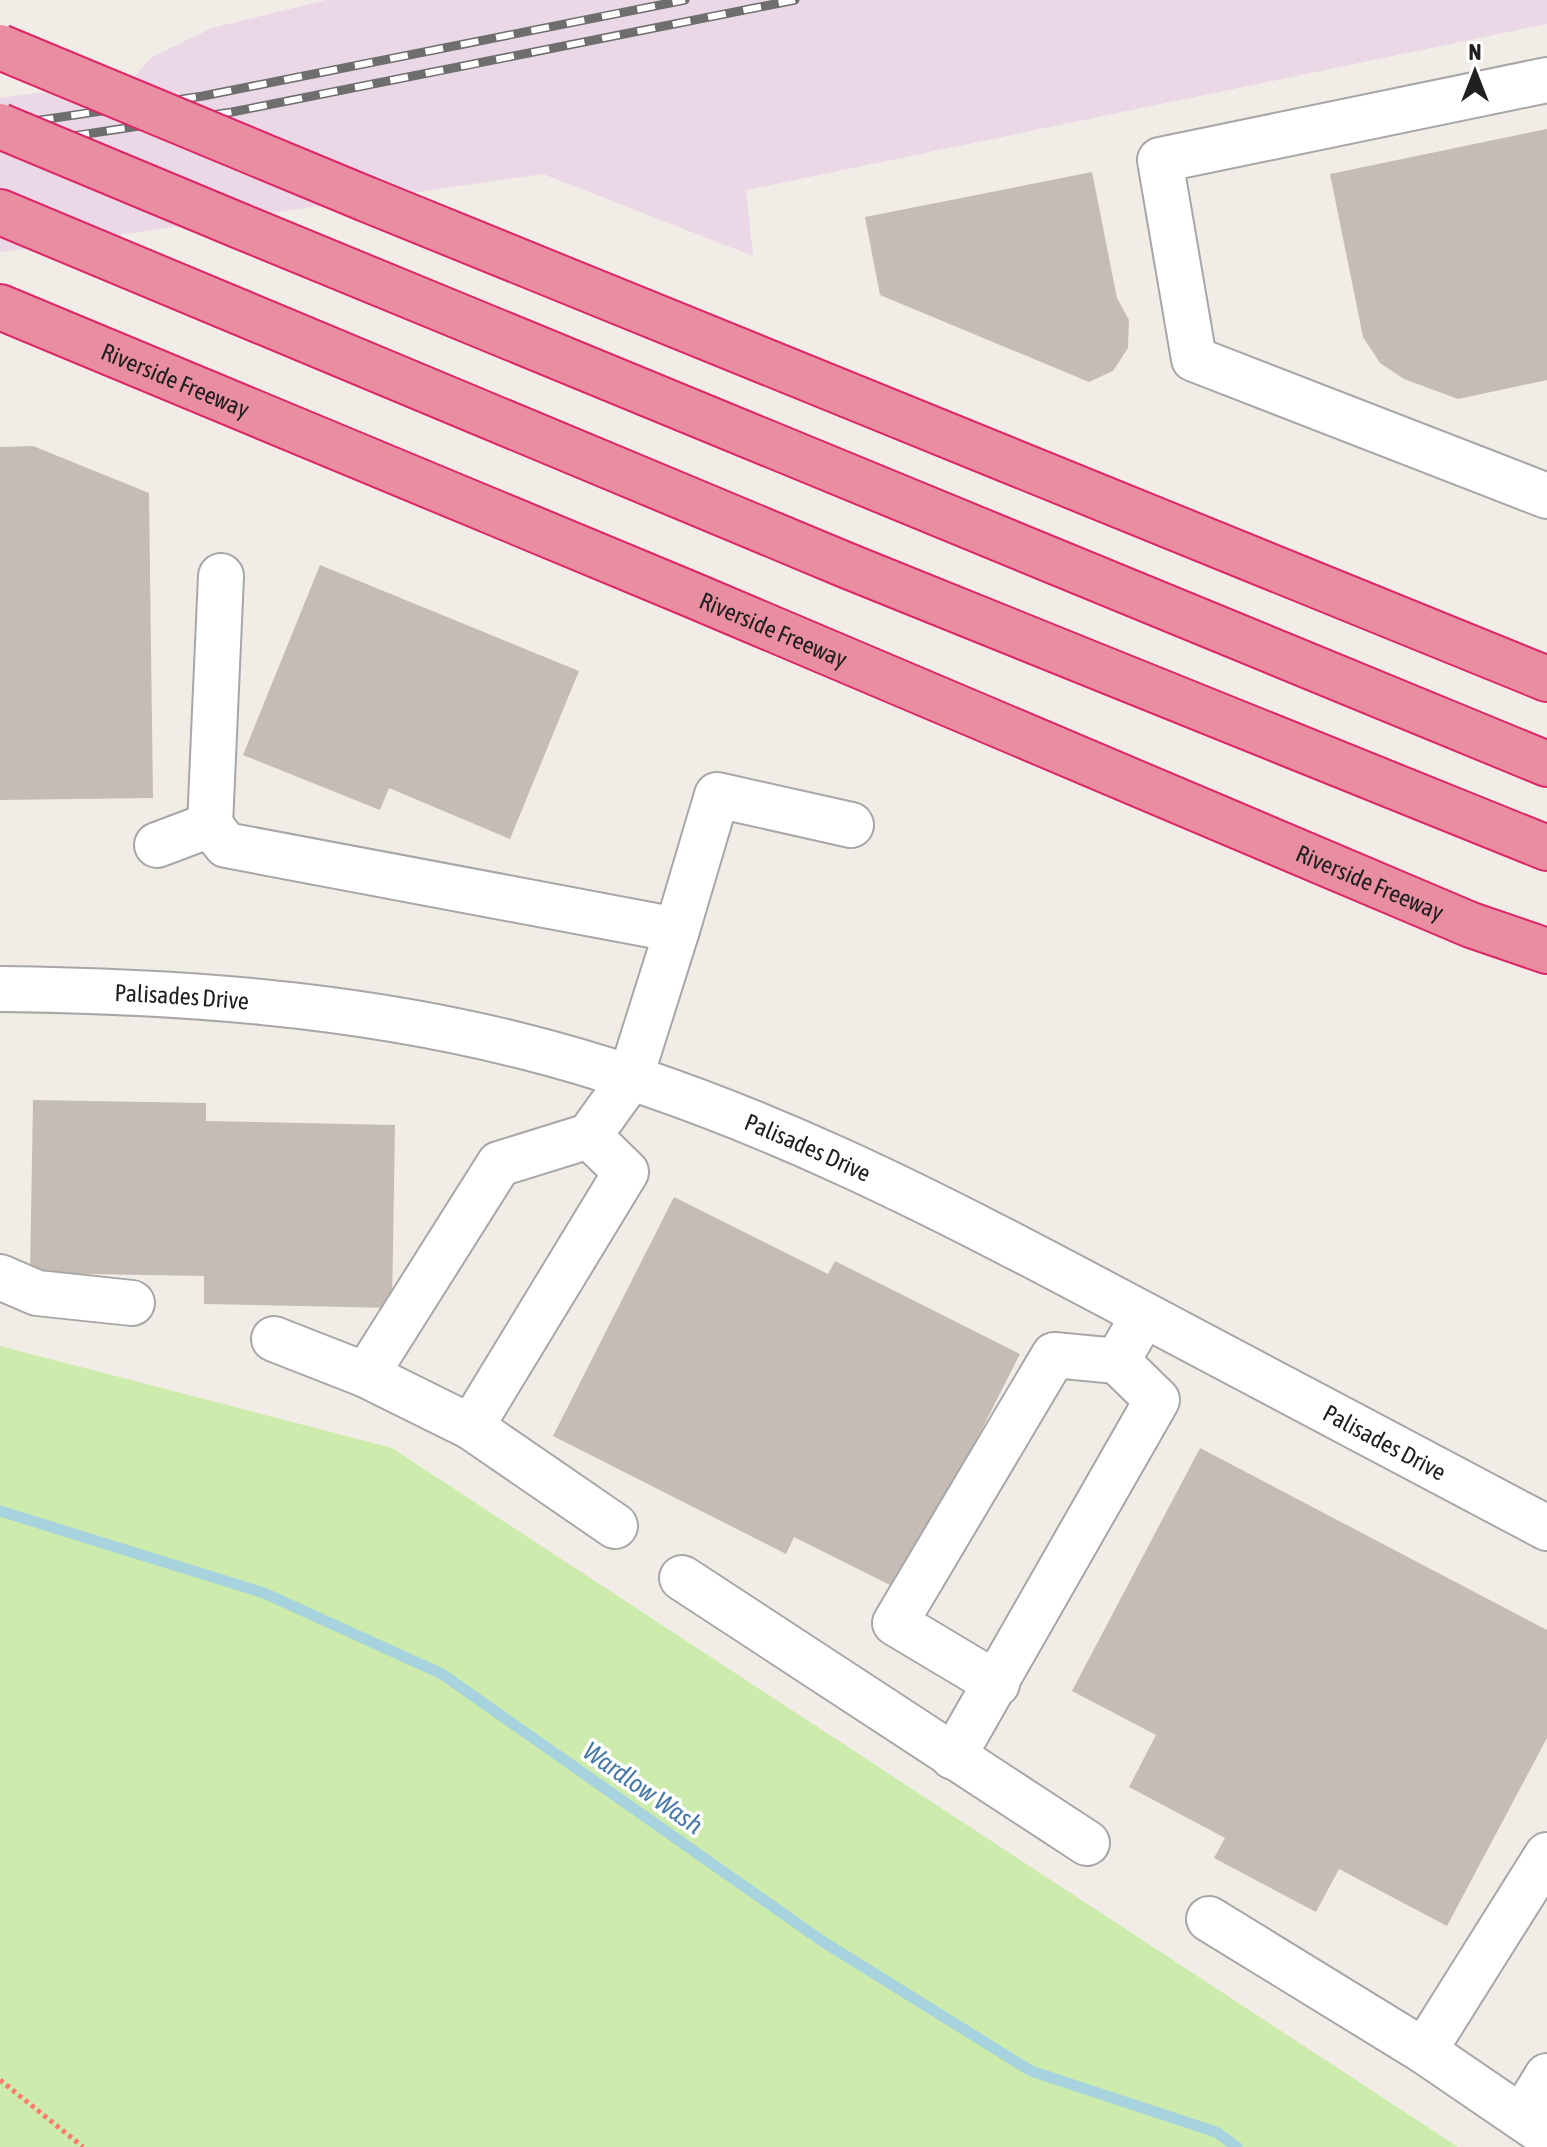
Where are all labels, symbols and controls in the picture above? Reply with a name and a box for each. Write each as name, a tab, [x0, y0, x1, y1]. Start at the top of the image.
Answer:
north arrow	[1435, 32, 1515, 112]
text: N	[1469, 39, 1481, 65]
street label: Riverside Freeway	[97, 337, 254, 423]
street label: Riverside Freeway	[696, 586, 851, 673]
street label: Riverside Freeway	[1292, 839, 1448, 925]
street label: Palisades Drive	[114, 978, 250, 1014]
street label: Palisades Drive	[741, 1108, 875, 1187]
street label: Palisades Drive	[1319, 1399, 1451, 1485]
water label: Wardlow Wash	[578, 1736, 709, 1840]

